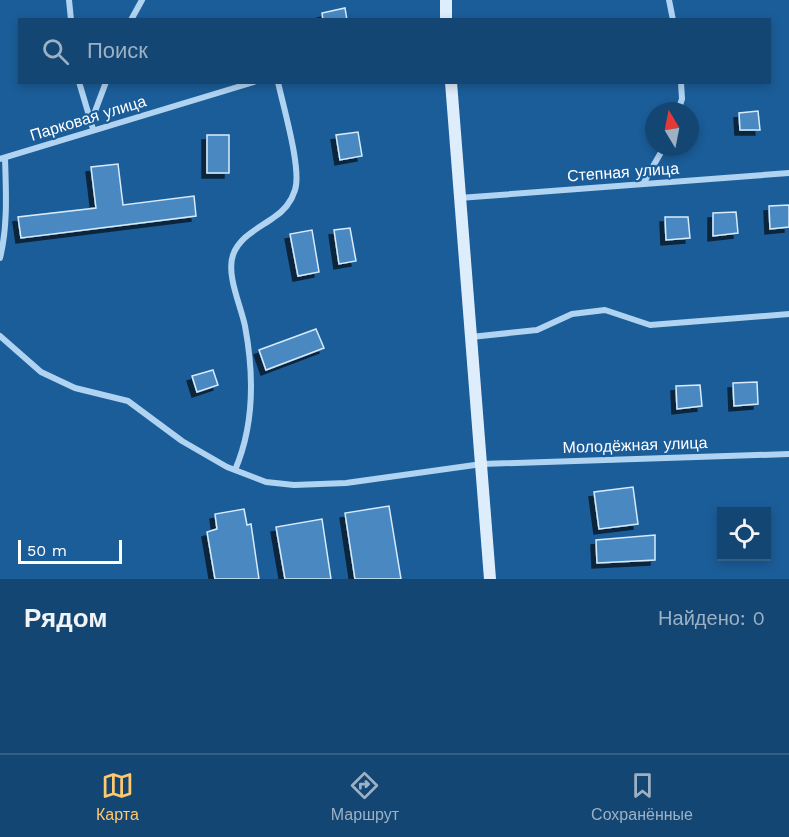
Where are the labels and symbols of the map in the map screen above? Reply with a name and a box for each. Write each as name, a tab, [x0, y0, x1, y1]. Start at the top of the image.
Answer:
street label: Парковая улица	[28, 91, 149, 145]
north arrow	[645, 102, 699, 156]
street label: Степная улица	[566, 159, 680, 185]
street label: Молодёжная улица	[562, 433, 708, 457]
scale bar	[18, 537, 122, 564]

